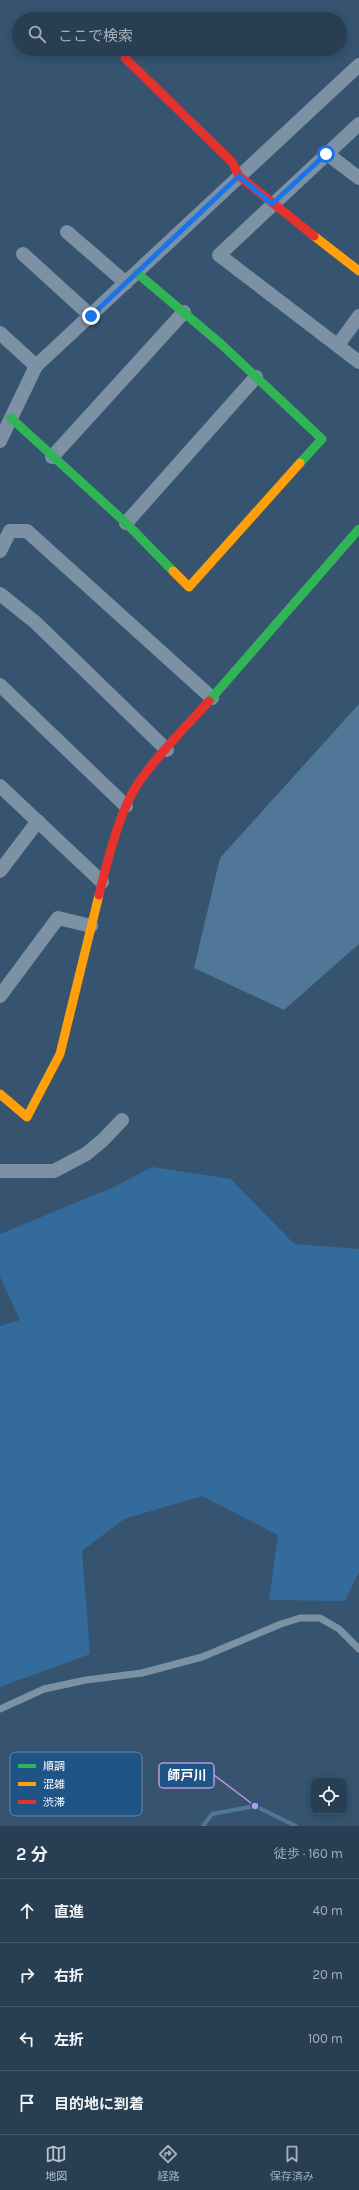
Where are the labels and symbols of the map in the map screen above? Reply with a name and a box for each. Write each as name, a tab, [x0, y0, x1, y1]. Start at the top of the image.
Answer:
route start	[317, 145, 335, 163]
route end	[82, 307, 100, 325]
legend	[10, 1752, 142, 1816]
text: 順調	[43, 1760, 65, 1773]
callout: 師戸川	[159, 1763, 214, 1788]
text: 師戸川	[167, 1768, 207, 1783]
text: 混雑	[43, 1778, 65, 1791]
text: 渋滞	[43, 1796, 65, 1809]

